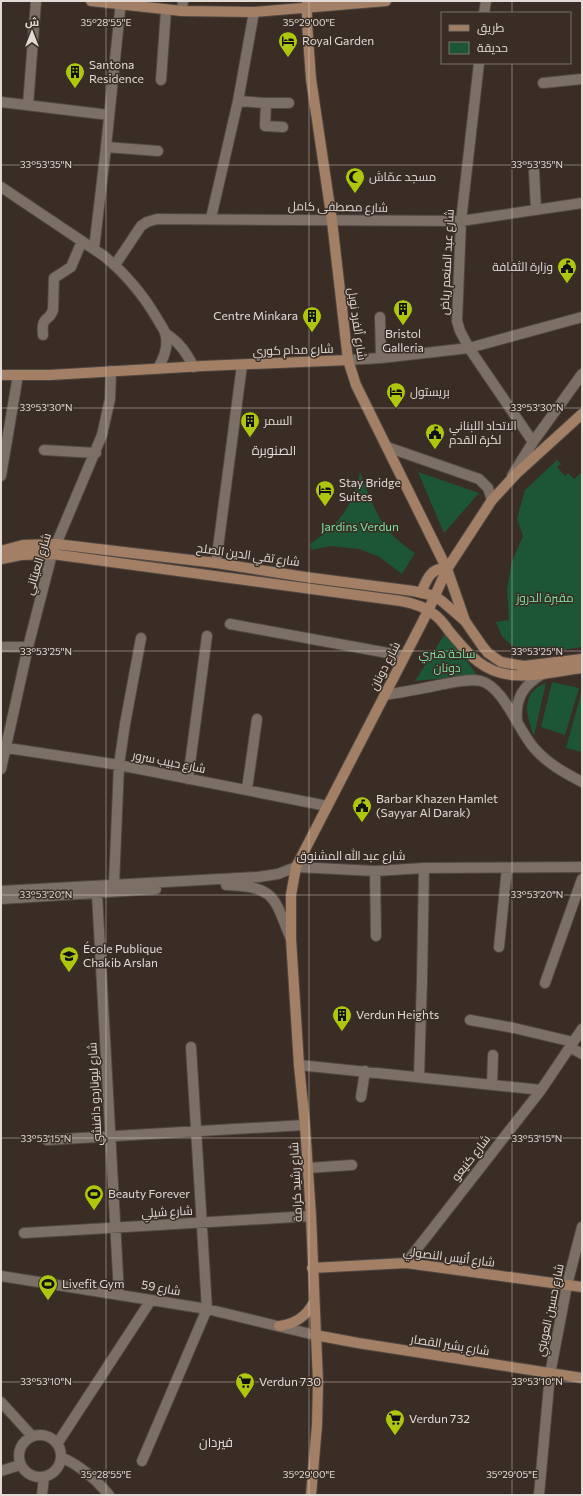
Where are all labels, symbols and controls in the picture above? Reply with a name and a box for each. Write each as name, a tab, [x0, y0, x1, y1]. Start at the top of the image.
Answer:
north arrow	[12, 12, 52, 52]
legend	[441, 12, 571, 64]
text: ش	[25, 15, 39, 29]
text: 35°28'55"E	[81, 16, 132, 28]
text: 35°29'00"E	[283, 16, 335, 28]
text: طريق	[477, 20, 505, 35]
hotel icon: Royal Garden	[277, 30, 299, 58]
place label: Royal Garden	[302, 33, 374, 47]
text: حديقة	[477, 40, 508, 55]
place label: Santona Residence	[89, 57, 144, 85]
building icon: Santona Residence	[64, 61, 86, 89]
text: 33°53'35"N	[20, 158, 72, 170]
text: 33°53'35"N	[511, 158, 563, 170]
mosque icon: مسجد عمّاش	[344, 166, 366, 194]
place label: مسجد عمّاش	[369, 169, 436, 184]
street label: شارع مصطفى كامل	[288, 198, 388, 216]
street label: شارع عبد المنعم رياض	[436, 209, 458, 315]
public building icon: وزارة الثقافة	[556, 256, 578, 284]
place label: وزارة الثقافة	[492, 259, 553, 274]
street label: شارع ألفرد نوبل	[344, 287, 370, 361]
building icon: Bristol Galleria	[392, 298, 414, 326]
building icon: Centre Minkara	[301, 305, 323, 333]
place label: Centre Minkara	[213, 308, 298, 322]
place label: Bristol Galleria	[382, 326, 424, 354]
street label: شارع مدام كوري	[252, 341, 334, 361]
hotel icon: بريستول	[385, 381, 407, 409]
place label: بريستول	[410, 384, 450, 399]
text: 33°53'30"N	[19, 401, 73, 413]
text: 33°53'30"N	[510, 401, 564, 413]
building icon: السمر	[239, 410, 261, 438]
place label: السمر	[263, 413, 293, 428]
place label: الاتحاد اللبناني لكرة القدم	[449, 418, 517, 448]
public building icon: الاتحاد اللبناني لكرة القدم	[424, 422, 446, 450]
district label: الصنوبرة	[252, 442, 296, 458]
place label: Stay Bridge Suites	[339, 475, 401, 503]
hotel icon: Stay Bridge Suites	[314, 479, 336, 507]
park label: Jardins Verdun	[321, 519, 399, 534]
street label: شارع العيتاني	[21, 531, 57, 598]
street label: شارع تقي الدين الصلح	[195, 540, 301, 572]
park label: مقبرة الدروز	[515, 590, 574, 605]
street label: شارع دونان	[366, 639, 404, 693]
text: 33°53'25"N	[20, 645, 72, 657]
text: 33°53'25"N	[511, 645, 563, 657]
park label: ساحة هنري دونان	[419, 646, 475, 675]
street label: شارع حبيب سرور	[130, 747, 207, 777]
place label: Barbar Khazen Hamlet (Sayyar Al Darak)	[376, 791, 498, 819]
public building icon: Barbar Khazen Hamlet (Sayyar Al Darak)	[351, 795, 373, 823]
street label: شارع عبد الله المشنوق	[297, 848, 405, 864]
text: 33°53'20"N	[20, 888, 72, 900]
text: 33°53'20"N	[511, 888, 563, 900]
place label: École Publique Chakib Arslan	[83, 941, 162, 969]
school or university icon: École Publique Chakib Arslan	[58, 945, 80, 973]
building icon: Verdun Heights	[331, 1004, 353, 1032]
place label: Verdun Heights	[356, 1007, 439, 1021]
street label: شارع ليوناردو دافنشي	[84, 1042, 108, 1146]
street label: شارع كنيعو	[448, 1131, 494, 1184]
text: 33°53'15"N	[21, 1132, 71, 1144]
text: 33°53'15"N	[512, 1132, 562, 1144]
street label: شارع رشيد كرامة	[286, 1142, 306, 1222]
sports icon: Beauty Forever	[83, 1183, 105, 1211]
place label: Beauty Forever	[108, 1186, 190, 1200]
street label: شارع شيلي	[141, 1203, 193, 1223]
street label: شارع أنيس النصولي	[402, 1243, 496, 1273]
street label: شارع حسين العويني	[532, 1262, 570, 1358]
sports icon: Livefit Gym	[37, 1273, 59, 1301]
place label: Livefit Gym	[62, 1276, 124, 1290]
street label: شارع 59	[140, 1277, 182, 1299]
street label: شارع بشير القصار	[408, 1331, 491, 1359]
supermarket icon: Verdun 730	[234, 1371, 256, 1399]
place label: Verdun 730	[259, 1374, 321, 1388]
text: 33°53'10"N	[20, 1375, 72, 1387]
text: 33°53'10"N	[511, 1375, 563, 1387]
supermarket icon: Verdun 732	[384, 1408, 406, 1436]
place label: Verdun 732	[409, 1411, 470, 1425]
district label: فيردان	[199, 1434, 233, 1450]
text: 35°28'55"E	[81, 1468, 132, 1480]
text: 35°29'00"E	[283, 1468, 335, 1480]
text: 35°29'05"E	[486, 1468, 538, 1480]

